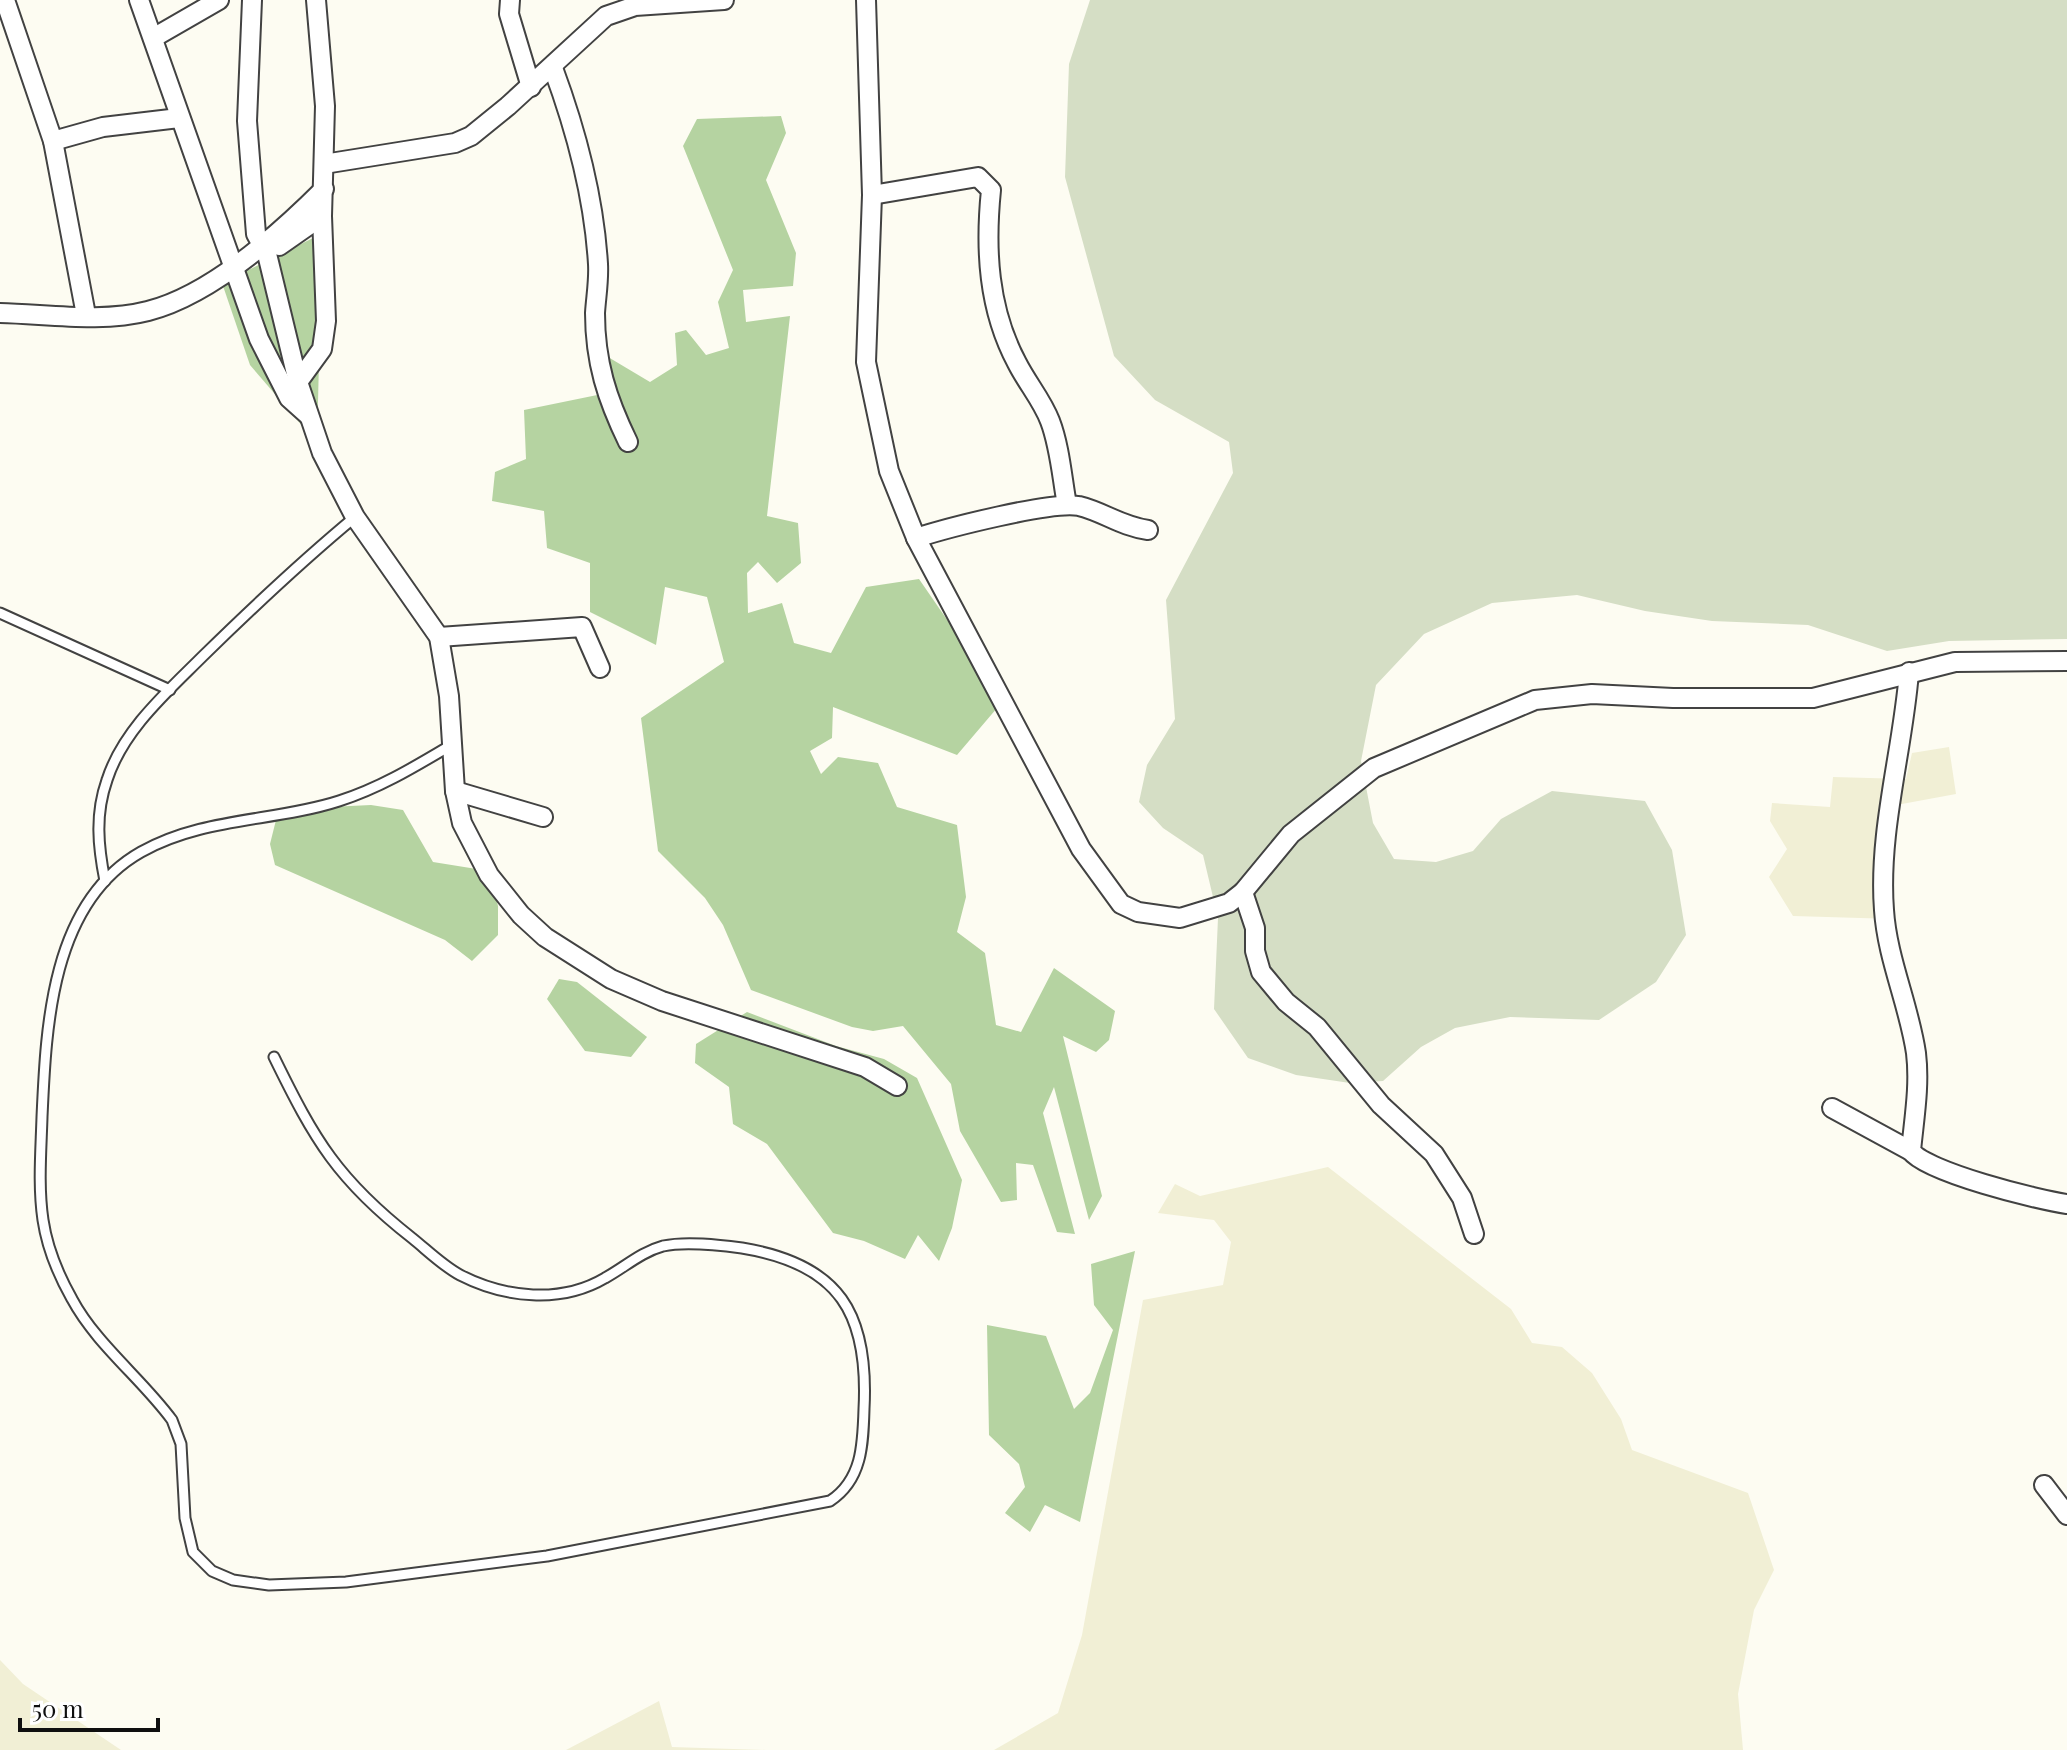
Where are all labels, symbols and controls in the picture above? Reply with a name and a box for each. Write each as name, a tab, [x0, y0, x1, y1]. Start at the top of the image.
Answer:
scale bar	[20, 1682, 158, 1732]
text: 50 m	[32, 1692, 84, 1724]

